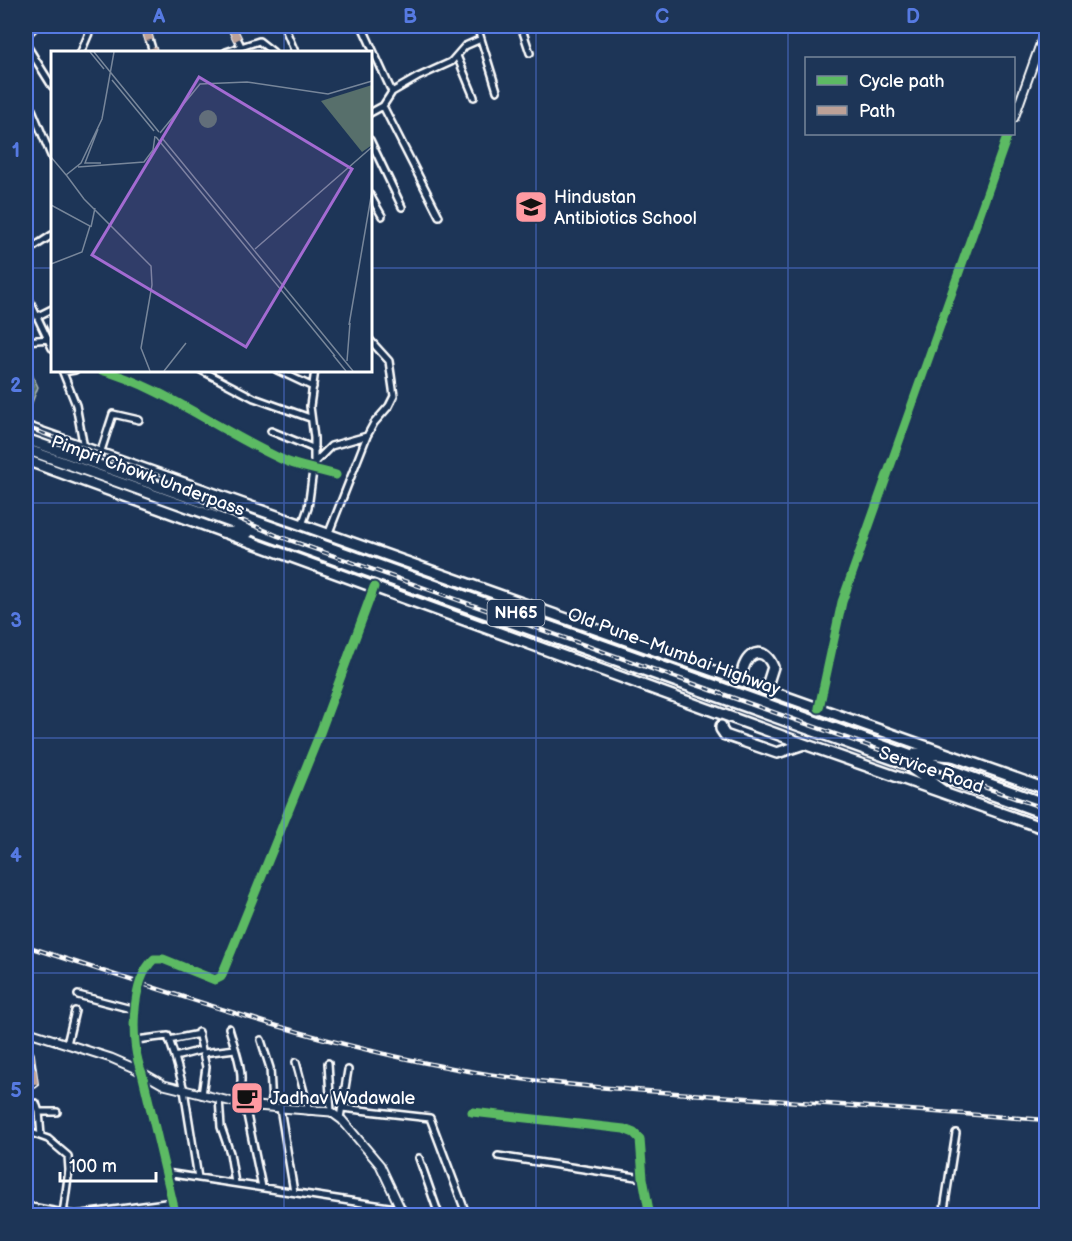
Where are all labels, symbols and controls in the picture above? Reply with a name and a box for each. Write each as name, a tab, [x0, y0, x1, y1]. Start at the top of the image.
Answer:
text: A	[152, 5, 166, 29]
text: B	[403, 5, 417, 29]
text: C	[655, 5, 669, 29]
text: D	[906, 5, 920, 29]
inset map	[51, 51, 372, 372]
legend	[805, 57, 1015, 135]
text: Cycle path	[859, 71, 945, 92]
text: Path	[859, 101, 895, 122]
text: 1	[12, 139, 20, 163]
place label: Hindustan Antibiotics School	[554, 187, 697, 229]
school or university icon: Hindustan Antibiotics School	[513, 189, 549, 225]
text: 2	[10, 374, 22, 398]
street label: Pimpri Chowk Underpass	[48, 431, 248, 521]
road number: NH65	[488, 600, 544, 626]
street label: Old Pune–Mumbai Highway	[565, 604, 784, 701]
text: 3	[10, 609, 22, 633]
street label: Service Road	[876, 742, 986, 798]
text: 4	[10, 844, 22, 868]
text: 5	[10, 1079, 22, 1103]
cafe icon: Jadhav Wadawale	[229, 1080, 265, 1116]
place label: Jadhav Wadawale	[270, 1088, 416, 1109]
scale bar	[60, 1145, 156, 1183]
text: 100 m	[69, 1156, 117, 1177]

